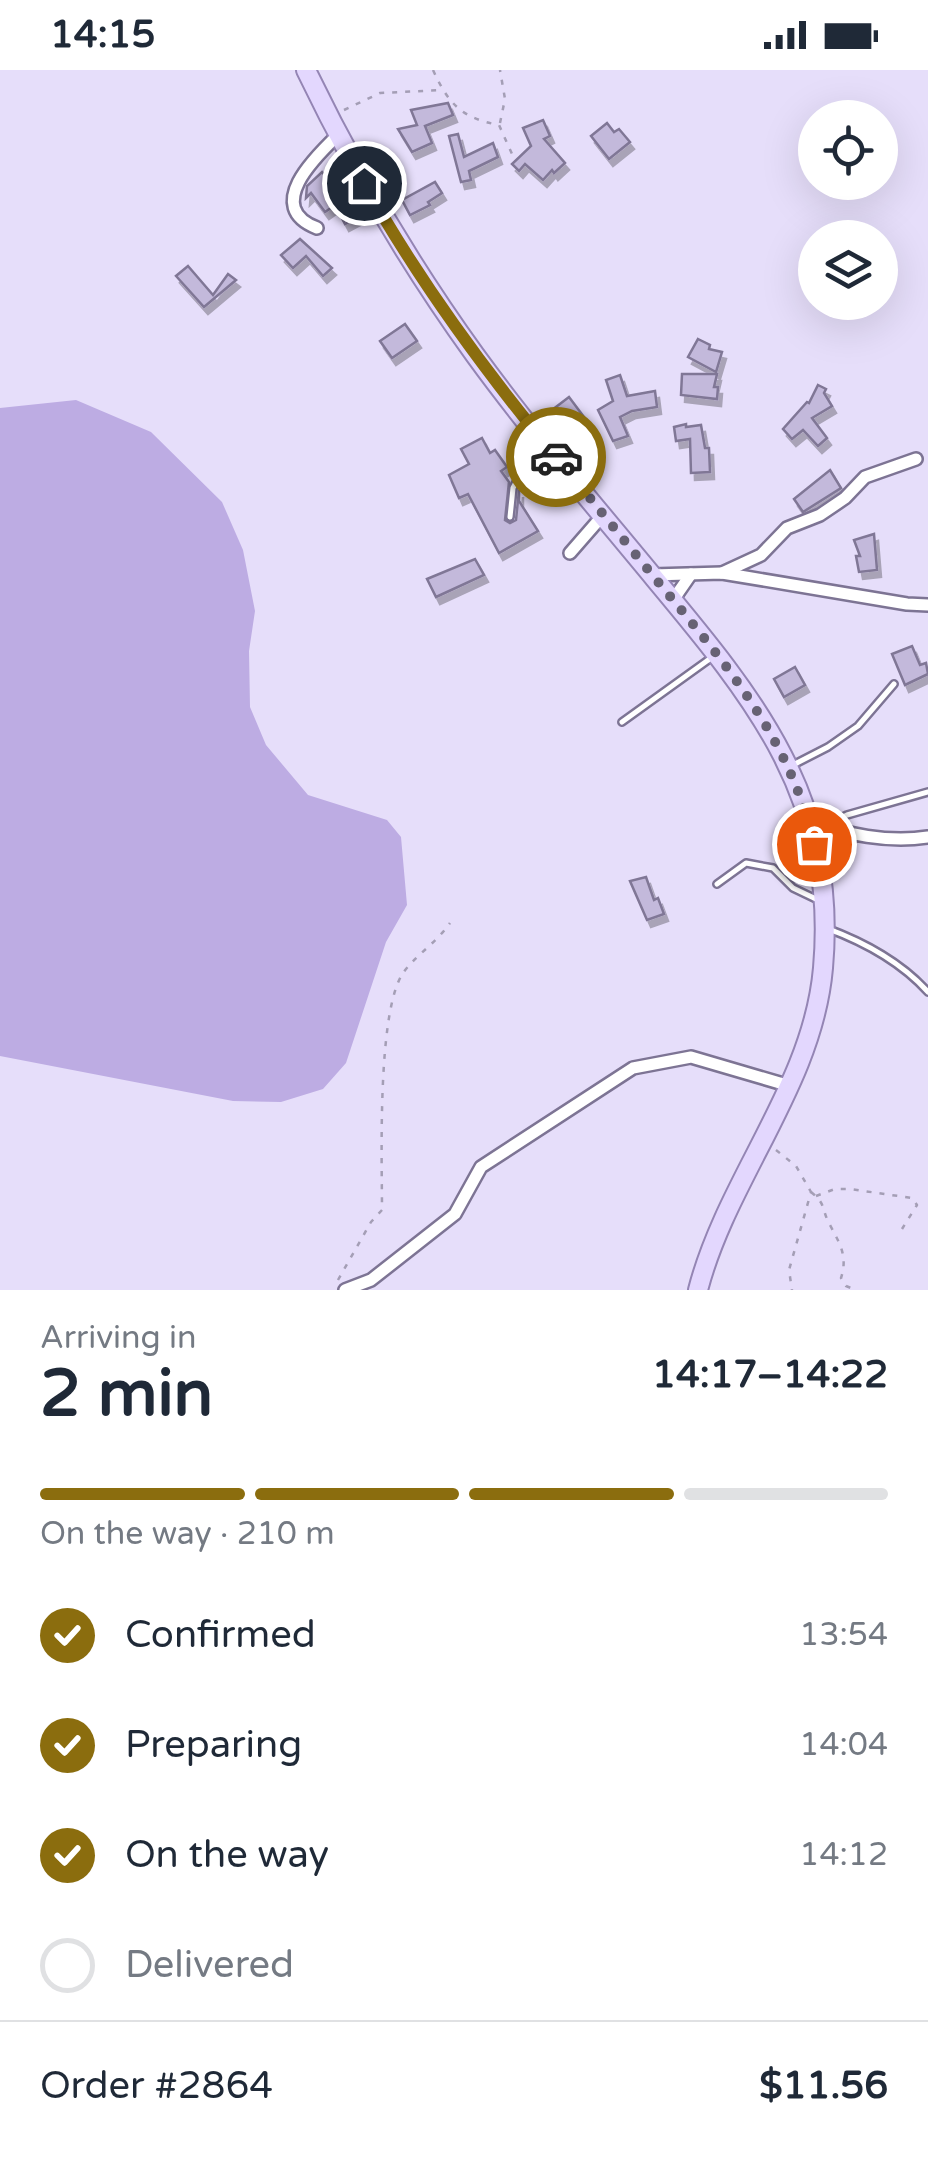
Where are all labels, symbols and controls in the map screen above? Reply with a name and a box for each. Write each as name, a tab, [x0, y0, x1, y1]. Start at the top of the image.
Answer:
text: 14:15	[50, 12, 155, 58]
map controls	[798, 100, 898, 320]
button: locate	[798, 100, 898, 200]
pin	[322, 141, 407, 226]
icon: home	[337, 156, 392, 211]
button: layers	[798, 220, 898, 320]
courier	[506, 407, 606, 507]
icon: car	[529, 430, 584, 485]
pin	[772, 802, 857, 887]
icon: bag	[787, 817, 842, 872]
text: Arriving in	[40, 1319, 197, 1357]
text: 14:17–14:22	[652, 1352, 888, 1398]
text: 2 min	[40, 1355, 213, 1434]
text: On the way · 210 m	[40, 1515, 335, 1553]
icon: check	[40, 1608, 95, 1663]
text: Confirmed	[125, 1612, 316, 1658]
text: 13:54	[799, 1616, 888, 1654]
icon: check	[40, 1718, 95, 1773]
text: Preparing	[125, 1722, 302, 1768]
text: 14:04	[799, 1726, 888, 1764]
icon: check	[40, 1828, 95, 1883]
text: On the way	[125, 1832, 329, 1878]
text: 14:12	[799, 1836, 888, 1874]
text: Delivered	[125, 1942, 294, 1988]
text: Order #2864	[40, 2063, 273, 2109]
text: $11.56	[759, 2063, 888, 2109]

